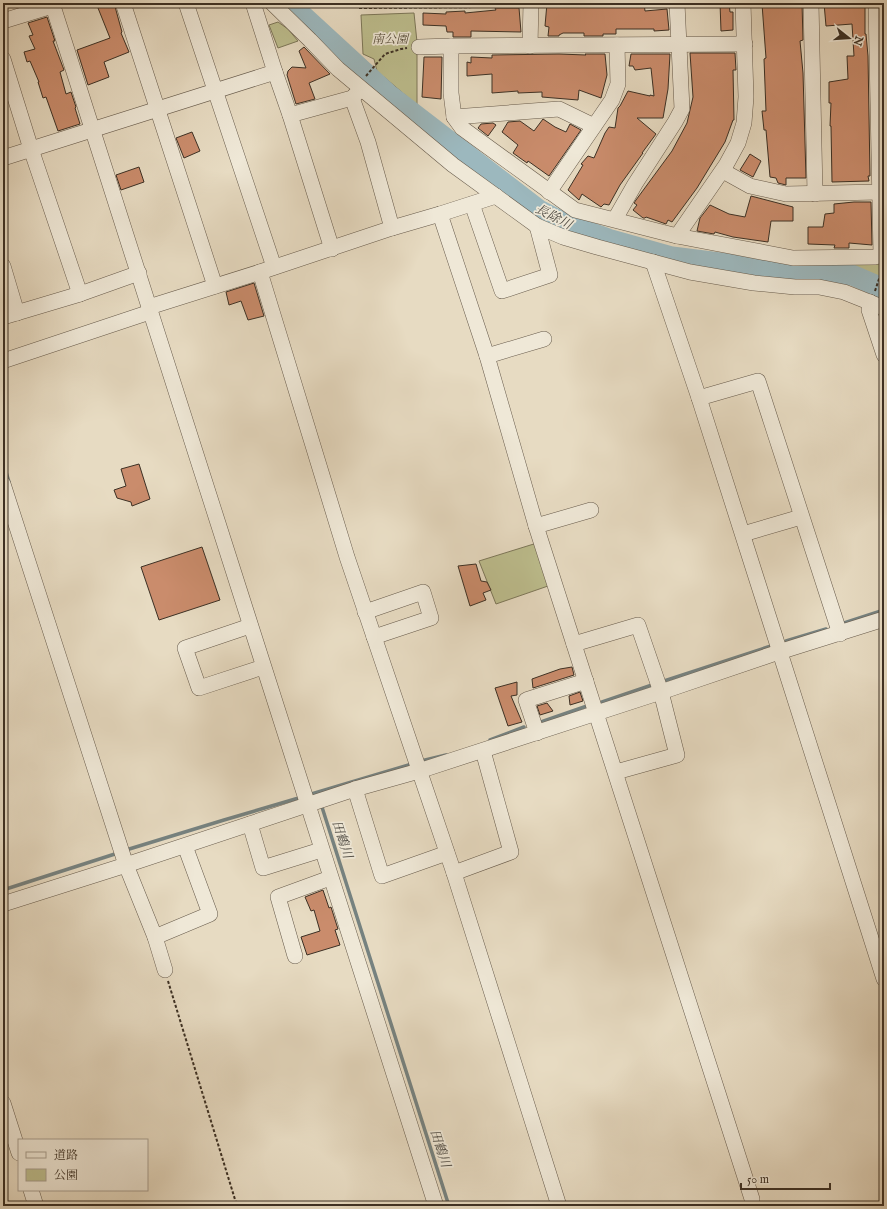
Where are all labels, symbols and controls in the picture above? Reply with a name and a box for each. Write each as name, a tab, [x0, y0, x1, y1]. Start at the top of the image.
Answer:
north arrow	[829, 18, 869, 58]
park label: 南公園	[372, 32, 410, 47]
text: N	[849, 33, 866, 48]
water label: 長除川	[532, 201, 576, 235]
water label: 田鶴川	[327, 818, 356, 863]
water label: 田鶴川	[425, 1127, 454, 1172]
legend	[18, 1139, 148, 1191]
text: 道路	[54, 1148, 78, 1163]
scale bar	[741, 1165, 830, 1191]
text: 公園	[54, 1168, 78, 1183]
text: 50 m	[747, 1172, 769, 1187]

